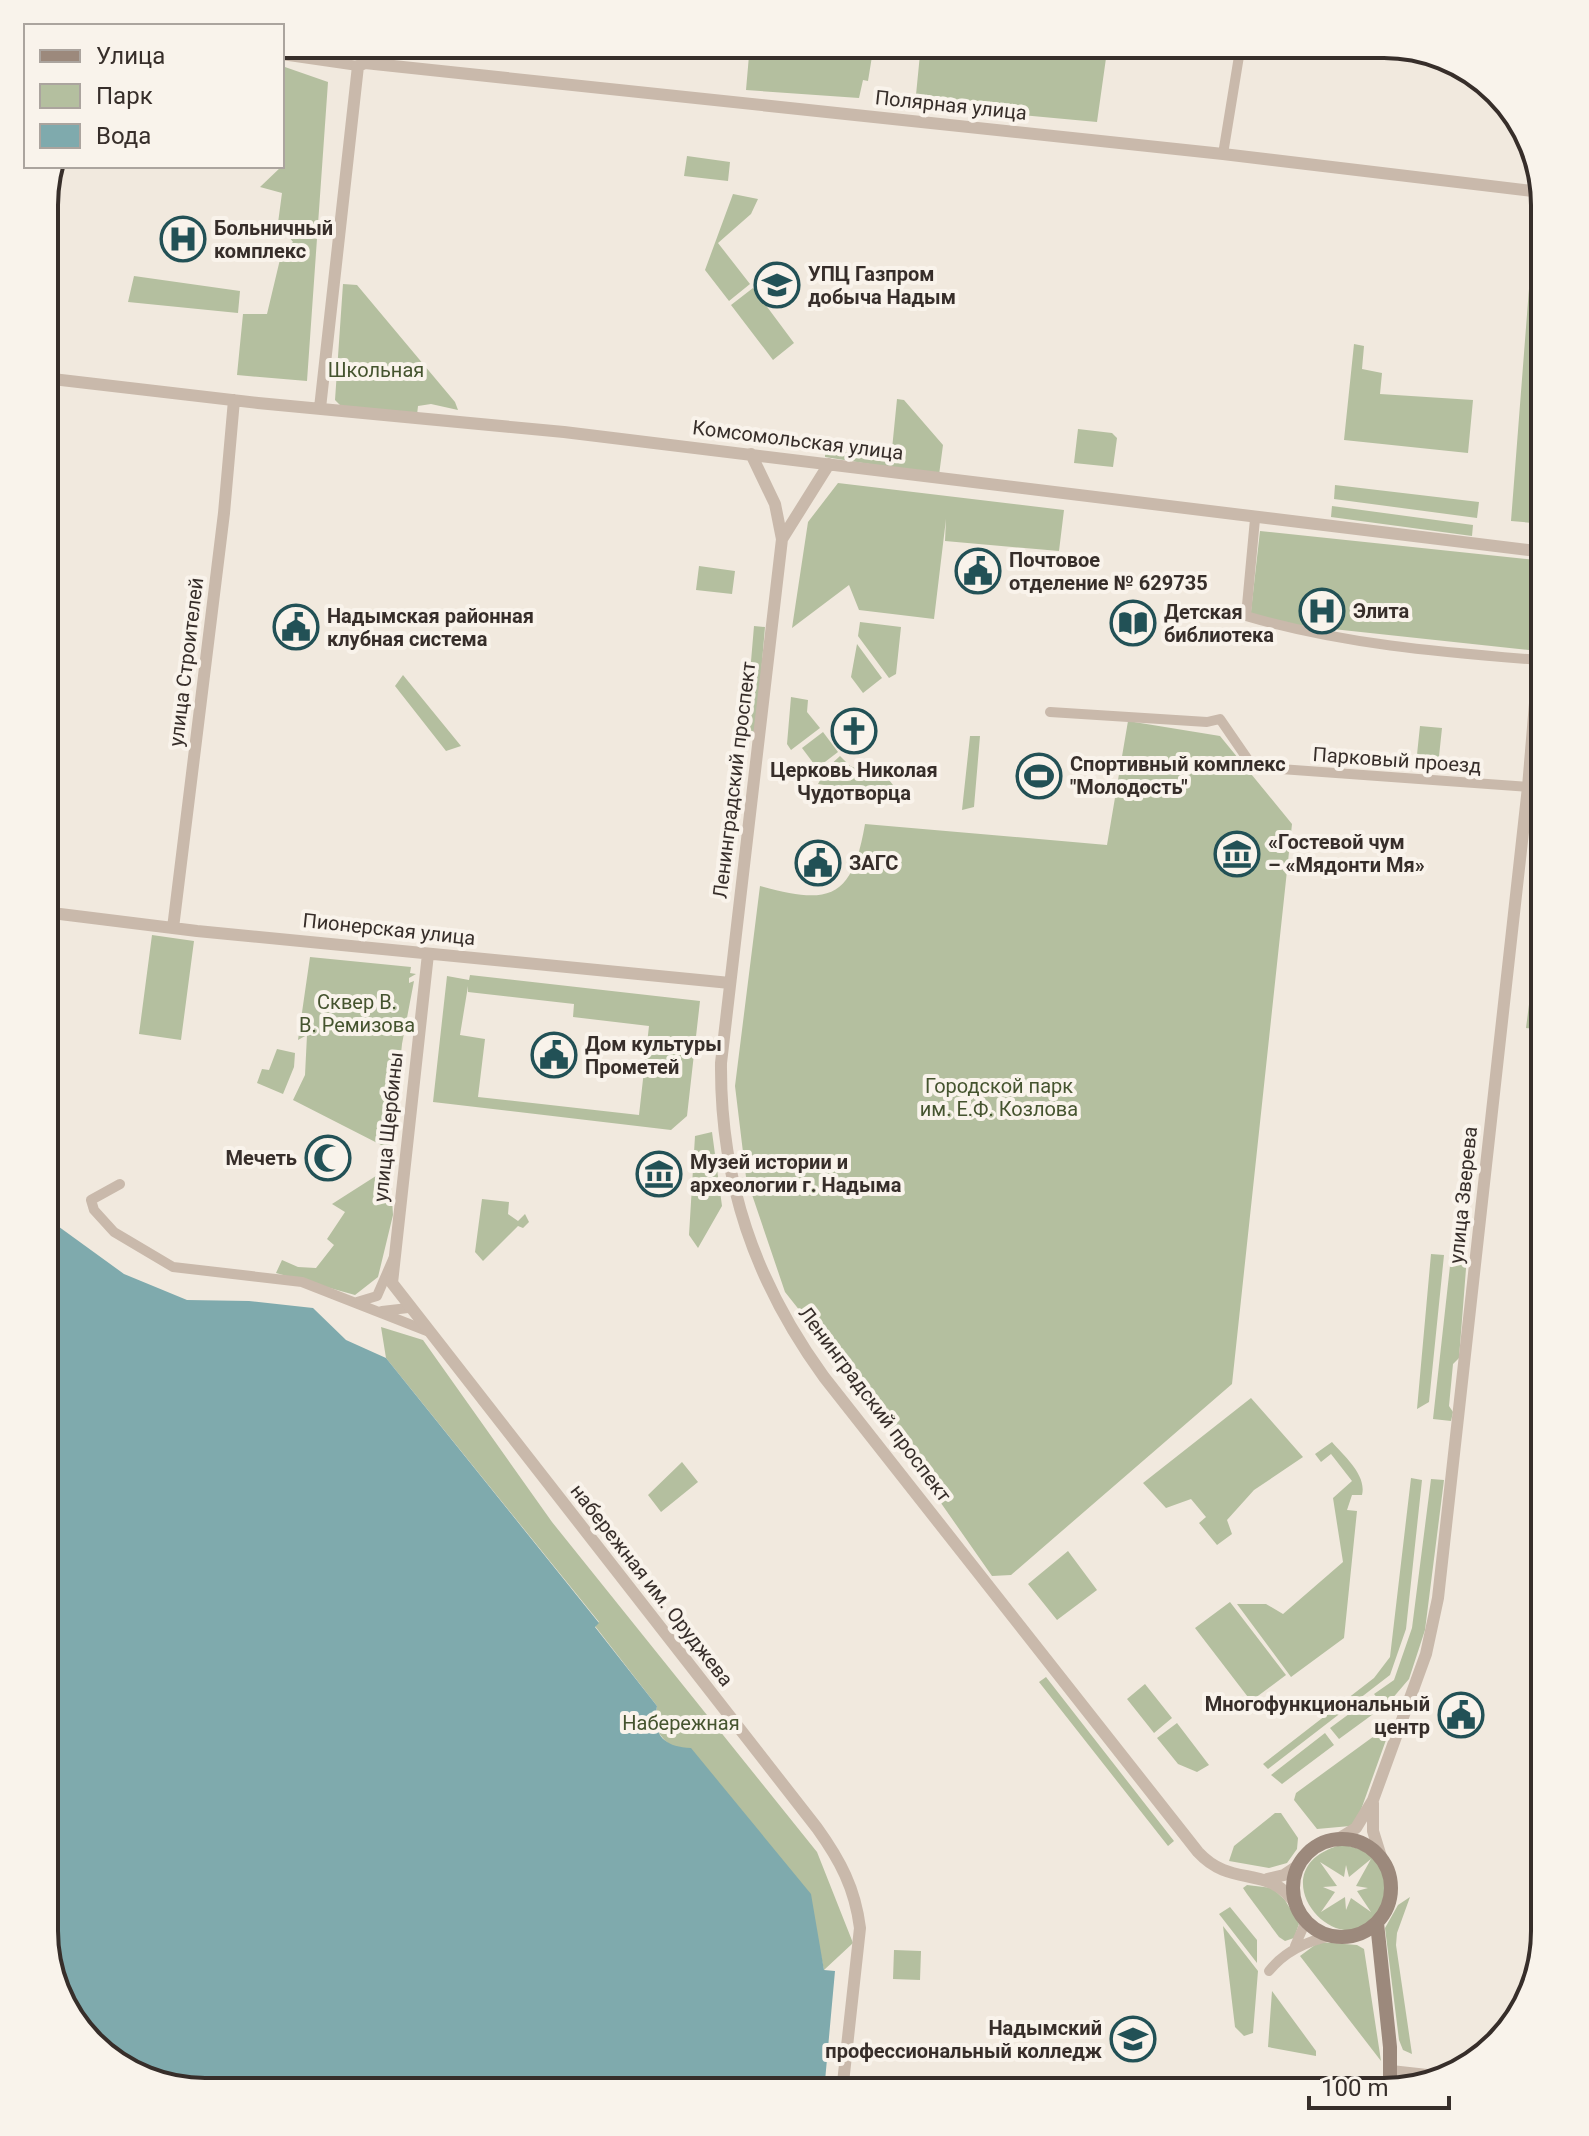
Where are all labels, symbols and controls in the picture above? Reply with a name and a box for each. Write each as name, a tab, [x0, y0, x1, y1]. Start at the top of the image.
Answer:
legend	[24, 24, 284, 168]
text: Улица	[96, 42, 165, 70]
text: Парк	[96, 82, 153, 110]
street label: Полярная улица	[874, 85, 1028, 125]
text: Вода	[96, 122, 151, 150]
hospital icon: Больничный комплекс	[159, 215, 207, 263]
place label: Больничный комплекс	[214, 216, 333, 263]
school or university icon: УПЦ Газпром добыча Надым	[753, 261, 801, 309]
place label: УПЦ Газпром добыча Надым	[808, 262, 956, 309]
park label: Школьная	[328, 358, 424, 382]
street label: Комсомольская улица	[691, 415, 905, 465]
public building icon: Почтовое отделение № 629735	[954, 547, 1002, 595]
place label: Почтовое отделение № 629735	[1009, 548, 1208, 595]
street label: улица Строителей	[164, 576, 208, 748]
hospital icon: Элита	[1298, 587, 1346, 635]
library icon: Детская библиотека	[1109, 599, 1157, 647]
place label: Элита	[1353, 599, 1409, 623]
place label: Детская библиотека	[1164, 600, 1274, 647]
public building icon: Надымская районная клубная система	[272, 603, 320, 651]
place label: Надымская районная клубная система	[327, 604, 534, 651]
street label: Ленинградский проспект	[708, 660, 760, 900]
church icon: Церковь Николая Чудотворца	[830, 707, 878, 755]
street label: Парковый проезд	[1312, 742, 1482, 778]
sports icon: Спортивный комплекс "Молодость"	[1015, 752, 1063, 800]
place label: Спортивный комплекс "Молодость"	[1070, 752, 1286, 799]
place label: Церковь Николая Чудотворца	[770, 758, 938, 805]
museum icon: «Гостевой чум – «Мядонти Мя»	[1213, 830, 1261, 878]
place label: «Гостевой чум – «Мядонти Мя»	[1268, 830, 1425, 877]
public building icon: ЗАГС	[794, 839, 842, 887]
place label: ЗАГС	[849, 851, 898, 875]
street label: Пионерская улица	[301, 908, 477, 950]
park label: Сквер В. В. Ремизова	[299, 990, 415, 1037]
public building icon: Дом культуры Прометей	[530, 1031, 578, 1079]
place label: Дом культуры Прометей	[585, 1032, 722, 1079]
street label: улица Щербины	[368, 1051, 408, 1203]
park label: Городской парк им. Е.Ф. Козлова	[920, 1074, 1078, 1121]
street label: улица Зверева	[1444, 1125, 1482, 1265]
mosque icon: Мечеть	[304, 1134, 352, 1182]
place label: Мечеть	[226, 1146, 297, 1170]
museum icon: Музей истории и археологии г. Надыма	[635, 1150, 683, 1198]
place label: Музей истории и археологии г. Надыма	[690, 1150, 902, 1197]
street label: Ленинградский проспект	[794, 1302, 957, 1507]
street label: набережная им. Оруджева	[566, 1479, 738, 1691]
public building icon: Многофункциональный центр	[1437, 1691, 1485, 1739]
place label: Многофункциональный центр	[1205, 1692, 1430, 1739]
park label: Набережная	[622, 1711, 740, 1735]
school or university icon: Надымский профессиональный колледж	[1109, 2015, 1157, 2063]
place label: Надымский профессиональный колледж	[825, 2016, 1102, 2063]
scale bar	[1309, 2060, 1449, 2110]
text: 100 m	[1321, 2074, 1388, 2102]

